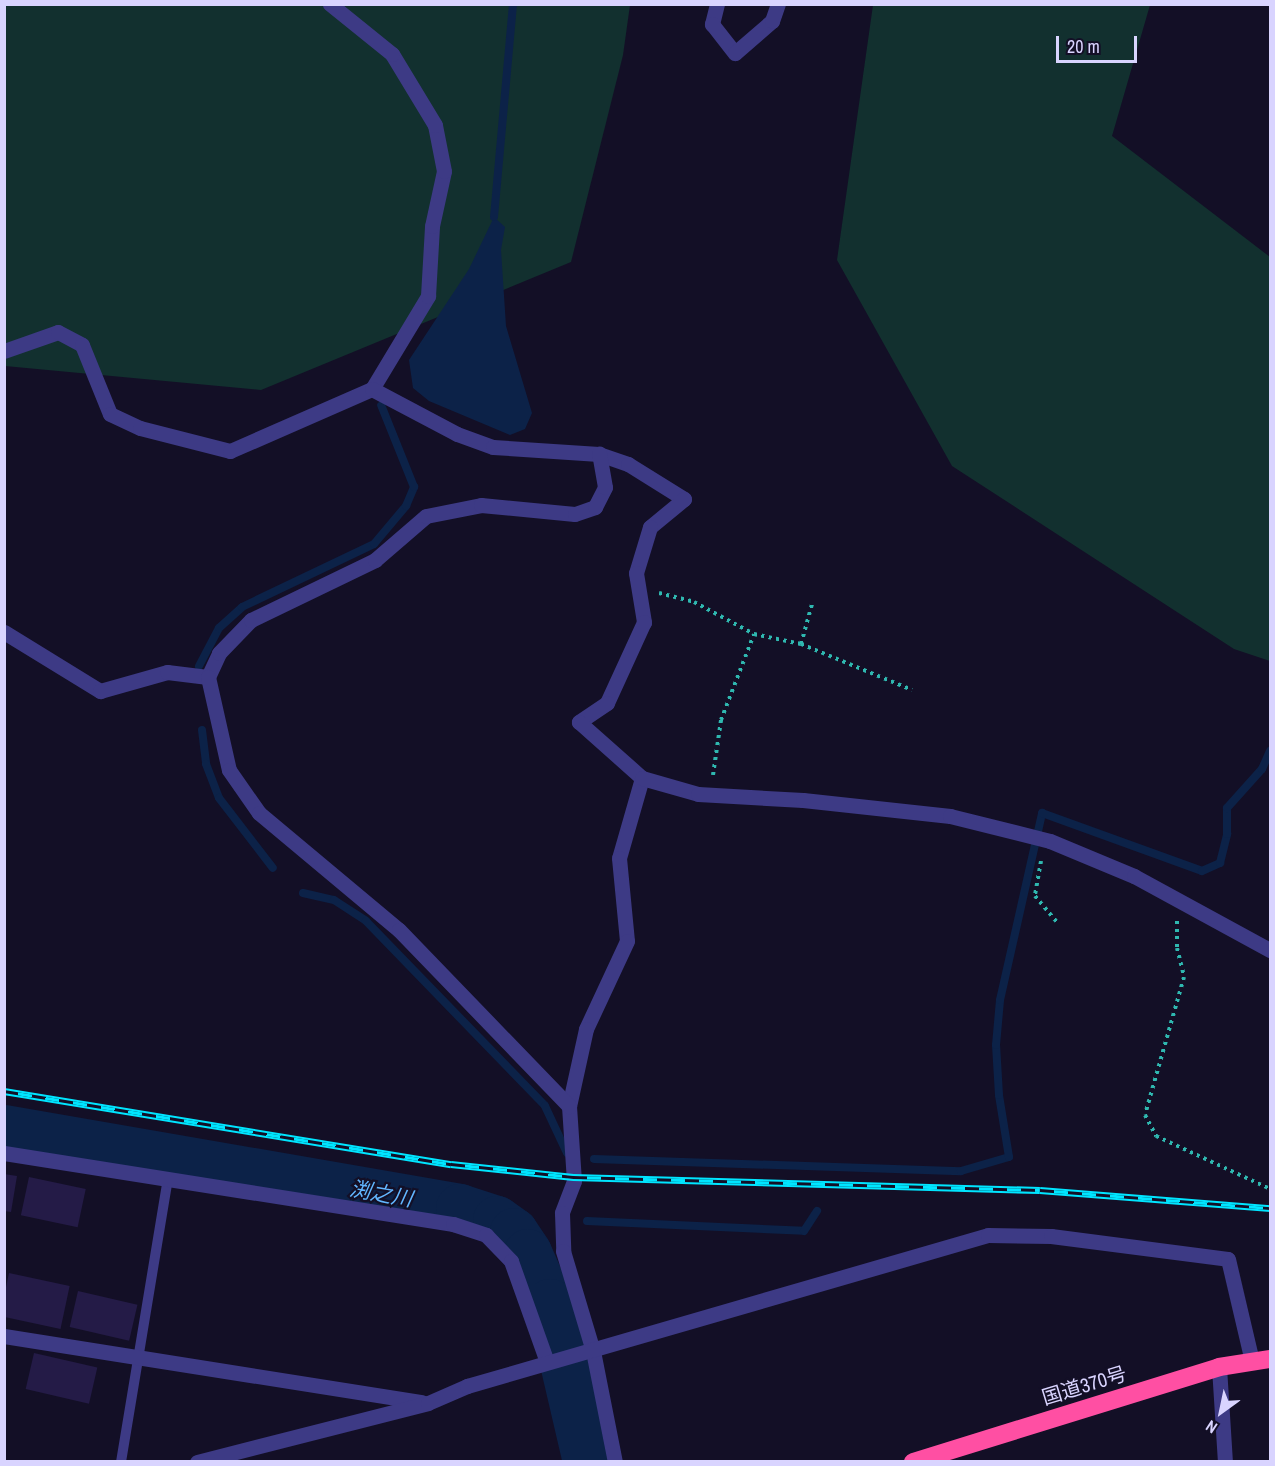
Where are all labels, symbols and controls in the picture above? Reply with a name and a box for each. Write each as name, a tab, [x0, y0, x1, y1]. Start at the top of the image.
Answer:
scale bar	[1059, 24, 1140, 62]
text: 20 m	[1067, 34, 1100, 59]
water label: 渕之川	[348, 1176, 414, 1212]
street label: 国道370号	[1039, 1361, 1129, 1409]
north arrow	[1191, 1382, 1251, 1442]
text: N	[1201, 1415, 1221, 1439]

